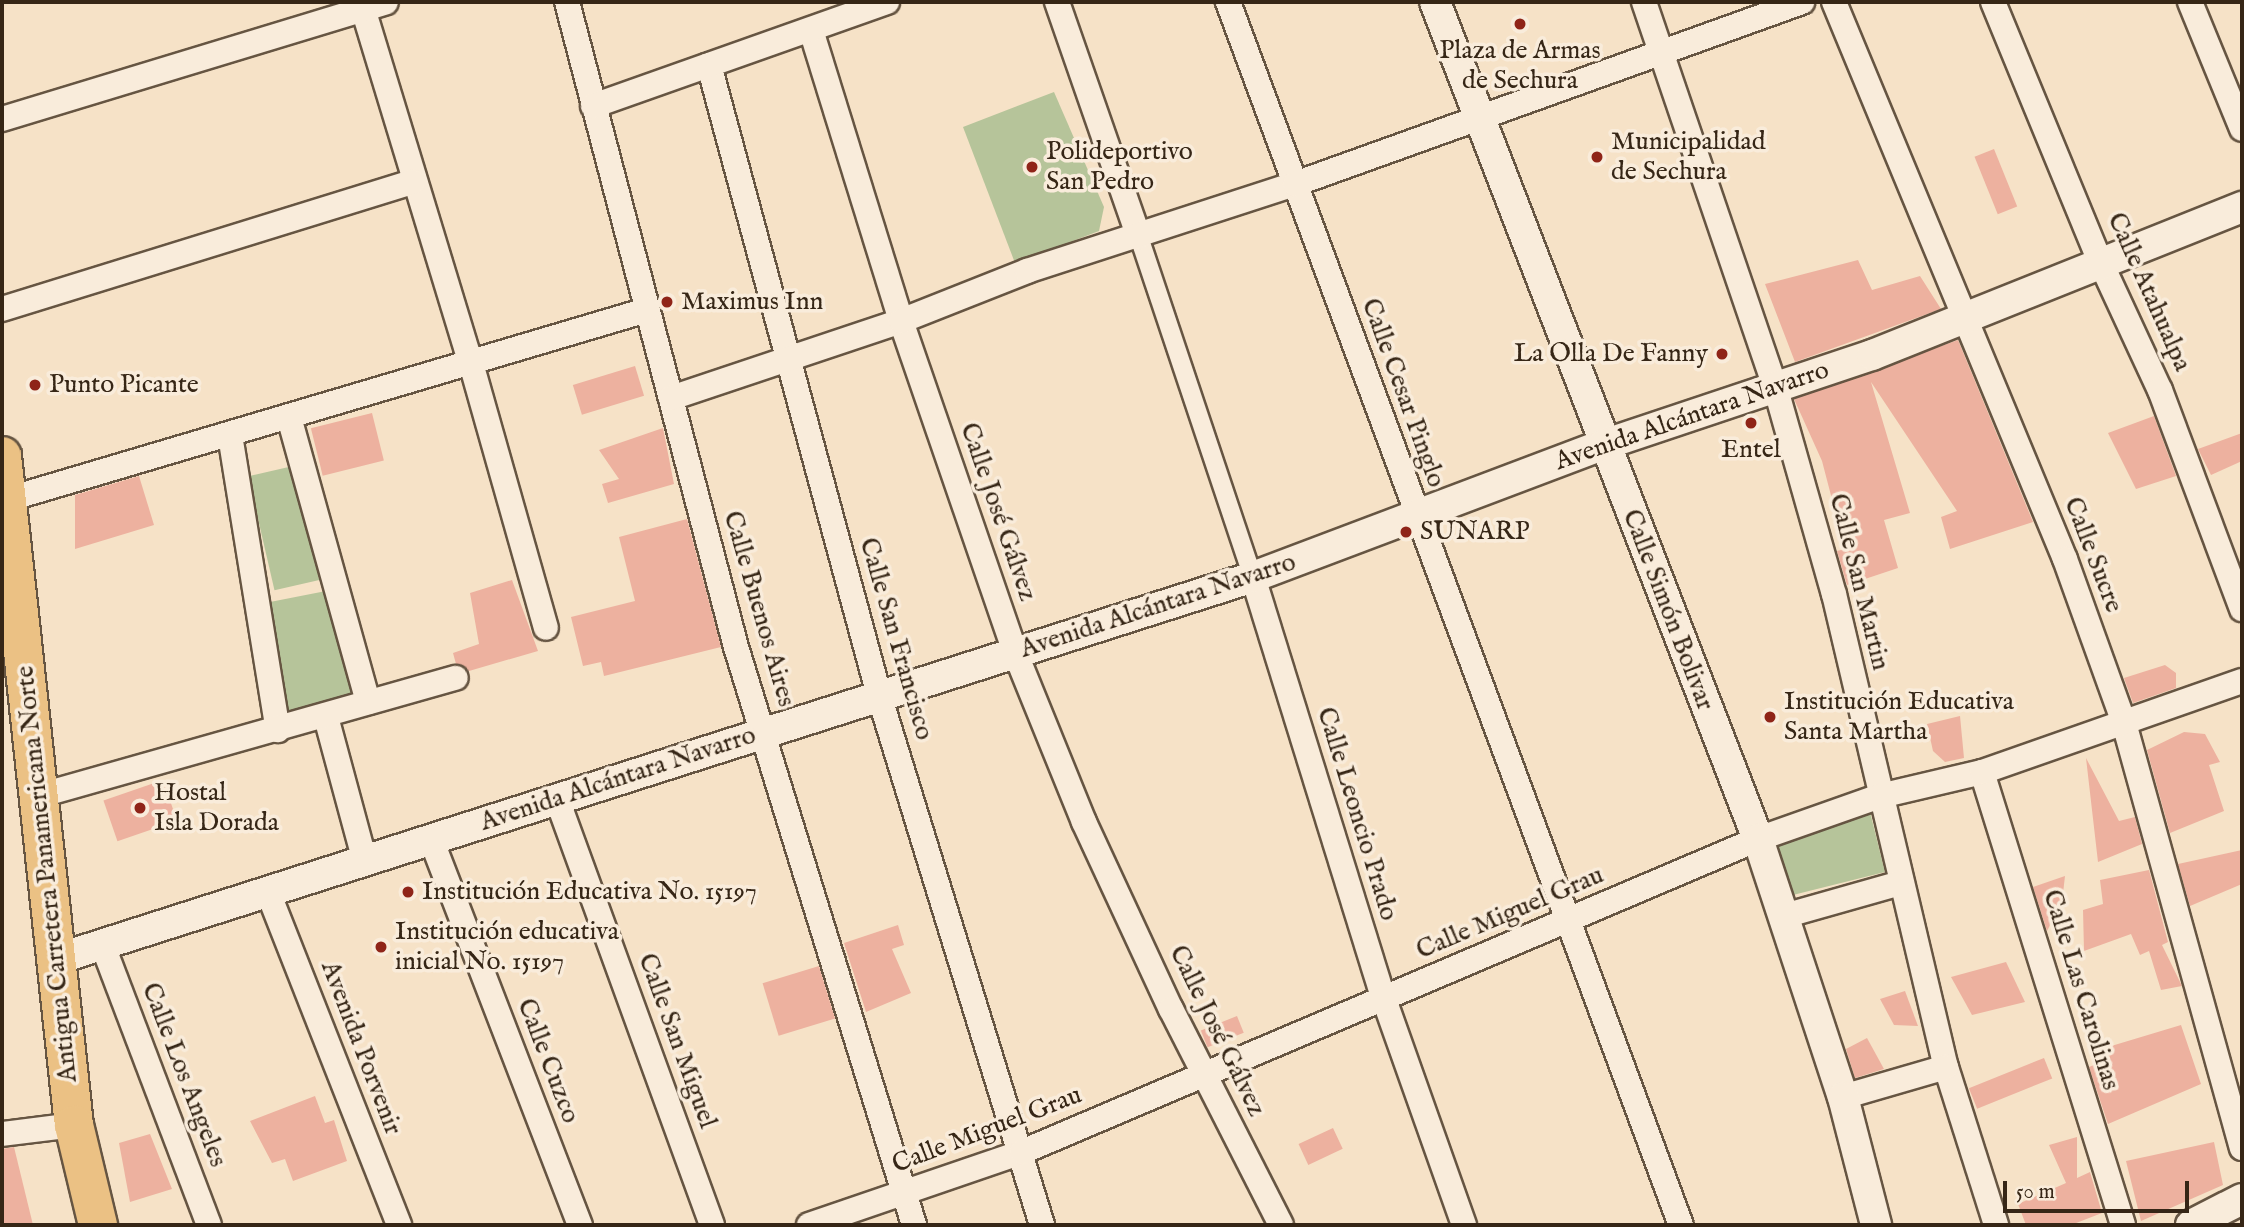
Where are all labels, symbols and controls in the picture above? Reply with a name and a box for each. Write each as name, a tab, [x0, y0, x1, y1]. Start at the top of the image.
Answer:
marker: Plaza de Armas de Sechura	[1512, 16, 1528, 32]
place label: Plaza de Armas de Sechura	[1439, 35, 1601, 96]
place label: Municipalidad de Sechura	[1611, 126, 1766, 188]
place label: Polideportivo San Pedro	[1046, 136, 1193, 198]
marker: Municipalidad de Sechura	[1589, 149, 1605, 165]
marker: Polideportivo San Pedro	[1024, 159, 1040, 175]
street label: Calle Atahualpa	[2100, 208, 2198, 376]
place label: Maximus Inn	[681, 286, 823, 318]
marker: Maximus Inn	[659, 294, 675, 310]
street label: Calle Cesar Pinglo	[1354, 294, 1452, 492]
place label: La Olla De Fanny	[1514, 338, 1708, 370]
marker: La Olla De Fanny	[1714, 346, 1730, 362]
street label: Avenida Alcántara Navarro	[1551, 354, 1833, 478]
place label: Punto Picante	[49, 369, 199, 401]
marker: Punto Picante	[27, 377, 43, 393]
marker: Entel	[1743, 415, 1759, 431]
street label: Calle José Gálvez	[953, 419, 1043, 605]
place label: Entel	[1721, 434, 1781, 466]
street label: Calle San Martin	[1822, 491, 1896, 673]
street label: Calle Sucre	[2057, 493, 2129, 617]
street label: Calle Simón Bolivar	[1615, 505, 1721, 715]
street label: Calle Buenos Aires	[716, 508, 802, 710]
place label: SUNARP	[1420, 516, 1530, 548]
marker: SUNARP	[1398, 524, 1414, 540]
street label: Calle San Francisco	[852, 534, 940, 744]
street label: Avenida Alcántara Navarro	[1016, 547, 1300, 665]
street label: Antigua Carretera Panamericana Norte	[10, 664, 84, 1084]
place label: Institución Educativa Santa Martha	[1784, 686, 2014, 748]
street label: Calle Leoncio Prado	[1310, 704, 1404, 924]
marker: Institución Educativa Santa Martha	[1762, 709, 1778, 725]
street label: Avenida Alcántara Navarro	[476, 720, 760, 838]
place label: Hostal Isla Dorada	[154, 777, 279, 838]
marker: Hostal Isla Dorada	[132, 800, 148, 816]
street label: Calle Miguel Grau	[1412, 860, 1608, 966]
place label: Institución Educativa No. 15197	[422, 876, 757, 908]
marker: Institución Educativa No. 15197	[400, 884, 416, 900]
street label: Calle Las Carolinas	[2036, 886, 2126, 1094]
place label: Institución educativa inicial No. 15197	[395, 916, 619, 978]
marker: Institución educativa inicial No. 15197	[373, 939, 389, 955]
street label: Calle José Gálvez	[1162, 940, 1272, 1122]
street label: Calle San Miguel	[631, 949, 723, 1133]
street label: Avenida Porvenir	[314, 957, 408, 1139]
street label: Calle Los Angeles	[135, 979, 233, 1171]
street label: Calle Cuzco	[510, 994, 586, 1128]
street label: Calle Miguel Grau	[888, 1080, 1086, 1180]
scale bar	[2006, 1168, 2192, 1212]
text: 50 m	[2016, 1179, 2055, 1206]

